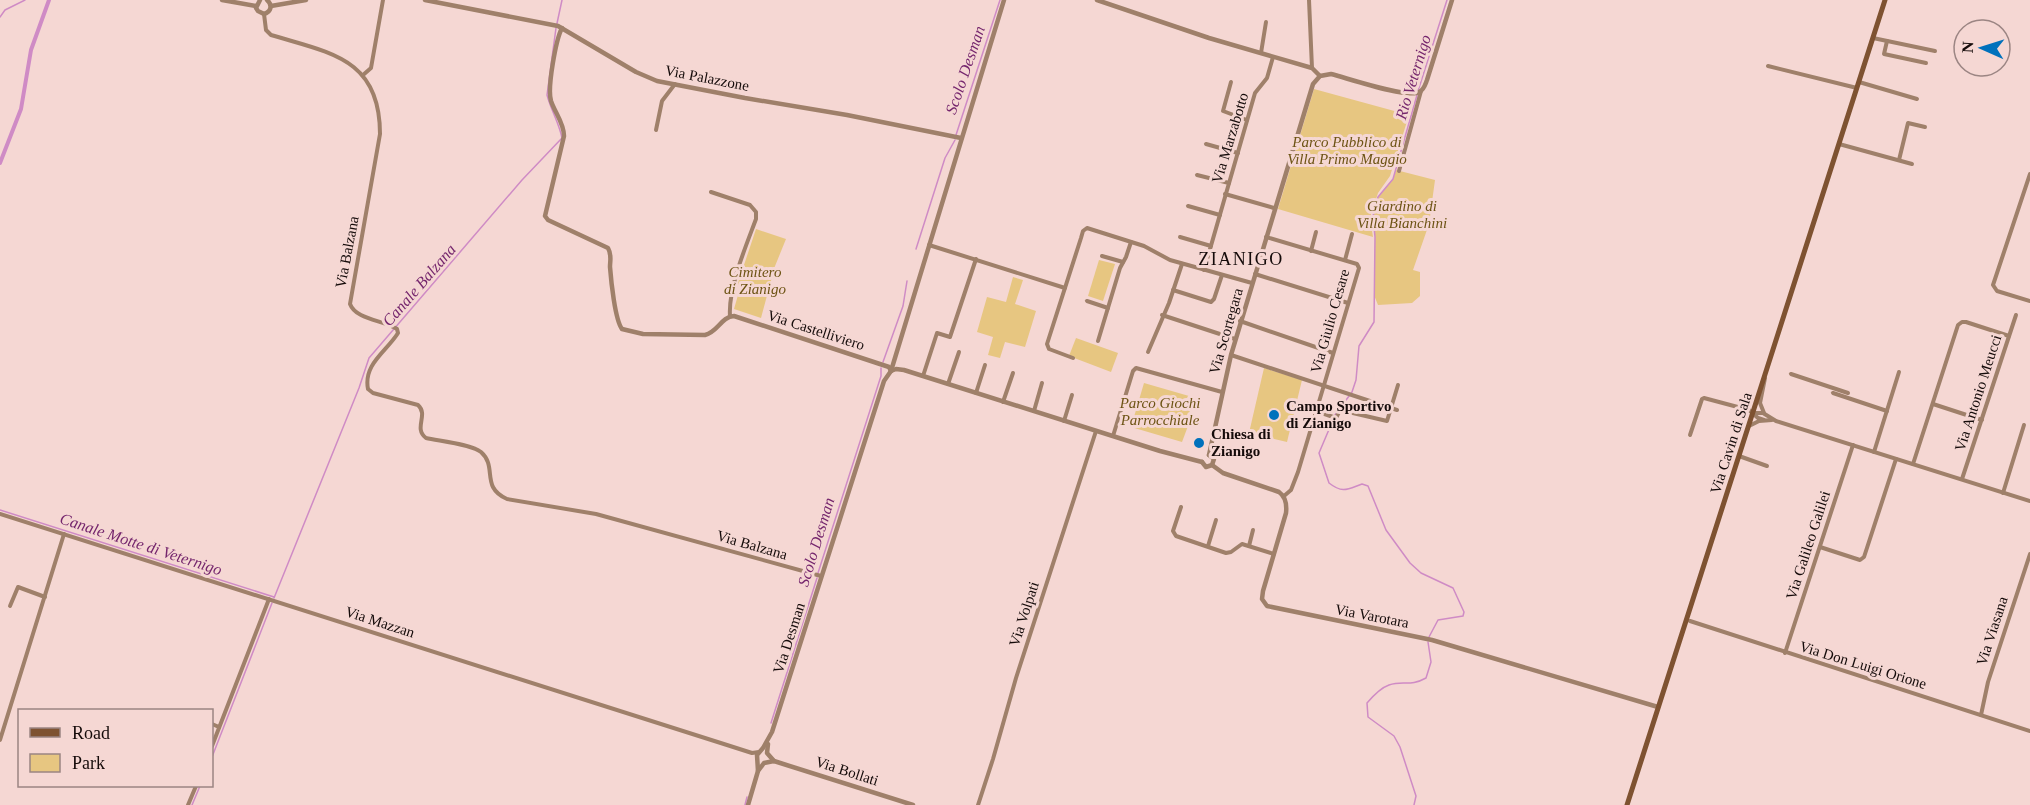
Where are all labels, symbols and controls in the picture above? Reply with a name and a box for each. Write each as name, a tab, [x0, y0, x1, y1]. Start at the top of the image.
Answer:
north arrow	[1952, 18, 2012, 78]
water label: Scolo Desman	[942, 24, 988, 116]
water label: Rio Veternigo	[1392, 33, 1435, 123]
text: N	[1959, 41, 1976, 53]
street label: Via Palazzone	[664, 62, 751, 94]
street label: Via Marzabotto	[1209, 91, 1251, 185]
park label: Parco Pubblico di Villa Primo Maggio	[1287, 134, 1407, 167]
park label: Giardino di Villa Bianchini	[1357, 198, 1447, 231]
street label: Via Balzana	[332, 214, 362, 289]
water label: Canale Balzana	[379, 241, 459, 329]
district label: ZIANIGO	[1198, 249, 1284, 269]
park label: Cimitero di Zianigo	[724, 264, 787, 297]
street label: Via Giulio Cesare	[1308, 267, 1353, 375]
street label: Via Scortegara	[1206, 286, 1246, 376]
street label: Via Castelliviero	[765, 307, 867, 353]
street label: Via Antonio Meucci	[1952, 333, 2004, 453]
street label: Via Cavin di Sala	[1707, 390, 1755, 496]
park label: Parco Giochi Parrocchiale	[1119, 395, 1200, 428]
place label: Campo Sportivo di Zianigo	[1286, 398, 1391, 431]
marker: Campo Sportivo di Zianigo	[1267, 408, 1281, 422]
place label: Chiesa di Zianigo	[1211, 426, 1271, 459]
marker: Chiesa di Zianigo	[1192, 436, 1206, 450]
street label: Via Galileo Galilei	[1783, 489, 1833, 601]
water label: Scolo Desman	[794, 496, 838, 588]
water label: Canale Motte di Veternigo	[58, 510, 224, 579]
street label: Via Balzana	[715, 527, 790, 563]
street label: Via Volpati	[1006, 580, 1042, 648]
street label: Via Viasana	[1973, 594, 2011, 668]
street label: Via Desman	[770, 600, 808, 676]
street label: Via Varotara	[1334, 601, 1411, 631]
street label: Via Mazzan	[343, 603, 417, 641]
street label: Via Don Luigi Orione	[1798, 638, 1929, 692]
legend	[18, 709, 213, 787]
text: Road	[72, 723, 110, 743]
text: Park	[72, 753, 105, 773]
street label: Via Bollati	[813, 753, 881, 789]

